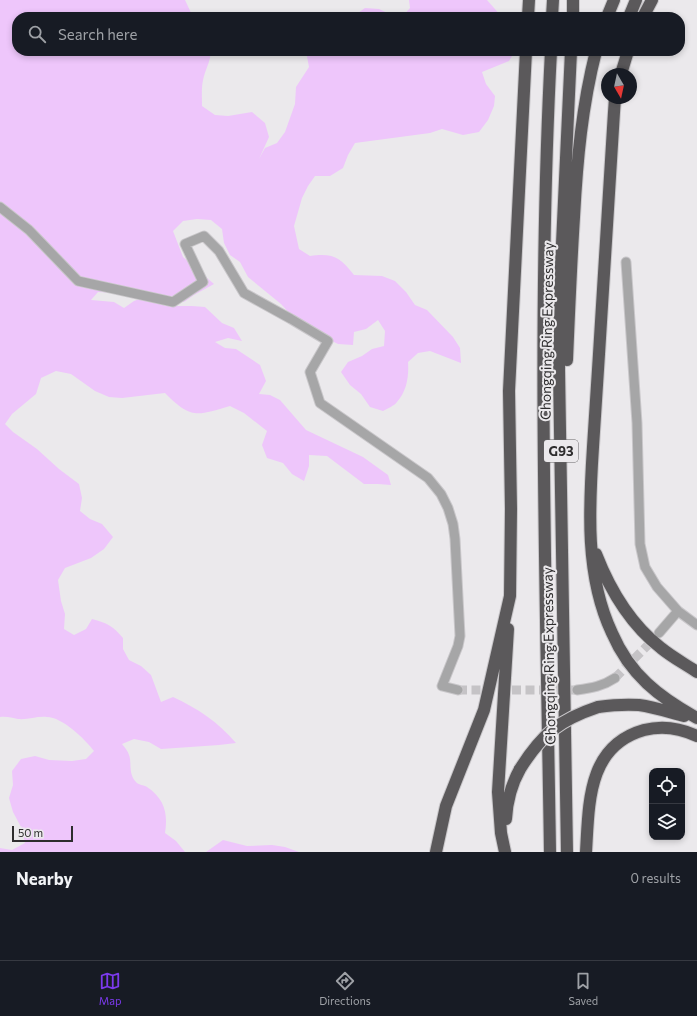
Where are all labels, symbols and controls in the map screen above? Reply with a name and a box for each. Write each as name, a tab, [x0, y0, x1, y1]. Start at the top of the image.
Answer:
search box	[12, 12, 685, 56]
icon: search	[26, 23, 48, 45]
text: Search here	[58, 25, 137, 43]
north arrow	[601, 68, 637, 104]
street label: Chongqing Ring Expressway	[536, 242, 557, 420]
road number: G93	[544, 440, 578, 462]
street label: Chongqing Ring Expressway	[538, 567, 559, 745]
map controls	[649, 768, 685, 840]
button: locate	[649, 768, 685, 804]
button: layers	[649, 804, 685, 840]
scale bar	[12, 824, 73, 843]
text: 50 m	[18, 826, 43, 839]
text: Nearby	[16, 868, 73, 889]
text: 0 results	[630, 870, 681, 886]
tab: Map	[99, 970, 122, 1007]
tab: Directions	[319, 970, 371, 1007]
tab: Saved	[568, 970, 598, 1007]

